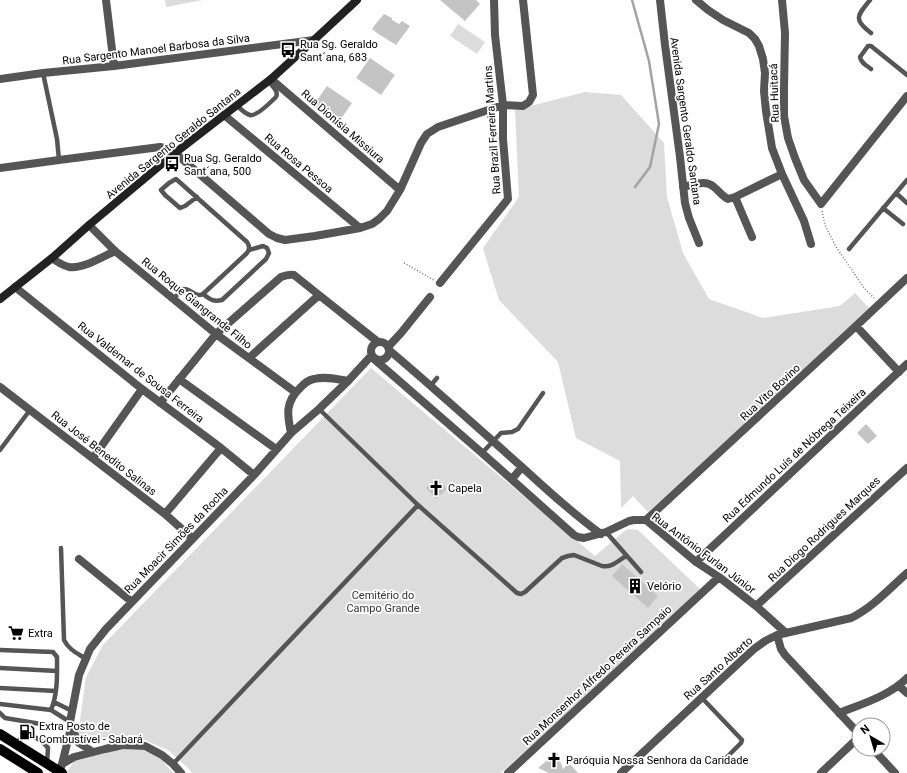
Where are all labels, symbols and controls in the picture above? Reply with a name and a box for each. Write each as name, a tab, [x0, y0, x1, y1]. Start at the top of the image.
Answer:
street label: Rua Sargento Manoel Barbosa da Silva	[62, 32, 251, 67]
street label: Avenida Sargento Geraldo Santana	[667, 36, 704, 206]
place label: Rua Sg. Geraldo Sant´ana, 683	[300, 38, 378, 64]
bus stop icon: Rua Sg. Geraldo Sant´ana, 683	[279, 41, 297, 59]
street label: Rua Huitacá	[767, 63, 782, 123]
street label: Rua Brazil Ferreira Martins	[481, 65, 503, 195]
street label: Avenida Sargento Geraldo Santana	[103, 85, 243, 202]
street label: Rua Dionísia Missiura	[299, 87, 387, 166]
street label: Rua Rosa Pessoa	[262, 131, 336, 196]
place label: Rua Sg. Geraldo Sant´ana, 500	[184, 152, 262, 178]
bus stop icon: Rua Sg. Geraldo Sant´ana, 500	[163, 155, 181, 173]
street label: Rua Roque Giangrande Filho	[139, 255, 254, 352]
street label: Rua Valdemar de Sousa Ferreira	[75, 319, 206, 426]
street label: Rua Vito Bovino	[738, 361, 803, 423]
street label: Rua Edmundo Luís de Nóbrega Teixeira	[720, 386, 869, 525]
street label: Rua José Benedito Salinas	[49, 408, 159, 499]
street label: Rua Diogo Rodrigues Marques	[766, 474, 883, 585]
church icon: Capela	[427, 479, 445, 497]
place label: Capela	[448, 482, 482, 495]
street label: Rua Moacir Simões da Rocha	[122, 484, 231, 596]
street label: Rua Antônio Furlan Júnior	[649, 510, 758, 597]
building icon: Velório	[626, 577, 644, 595]
place label: Velório	[647, 580, 681, 593]
park label: Cemitério do Campo Grande	[346, 589, 420, 615]
street label: Rua Monsenhor Alfredo Pereira Sampaio	[520, 603, 674, 748]
supermarket icon: Extra	[7, 624, 25, 642]
place label: Extra	[28, 627, 53, 640]
street label: Rua Santo Alberto	[681, 634, 755, 703]
north arrow	[851, 717, 891, 757]
place label: Extra Posto de Combustível - Sabará	[39, 720, 143, 746]
text: N	[858, 722, 872, 737]
fuel station icon: Extra Posto de Combustível - Sabará	[18, 723, 36, 741]
church icon: Paróquia Nossa Senhora da Caridade	[545, 751, 563, 769]
place label: Paróquia Nossa Senhora da Caridade	[566, 754, 748, 767]

